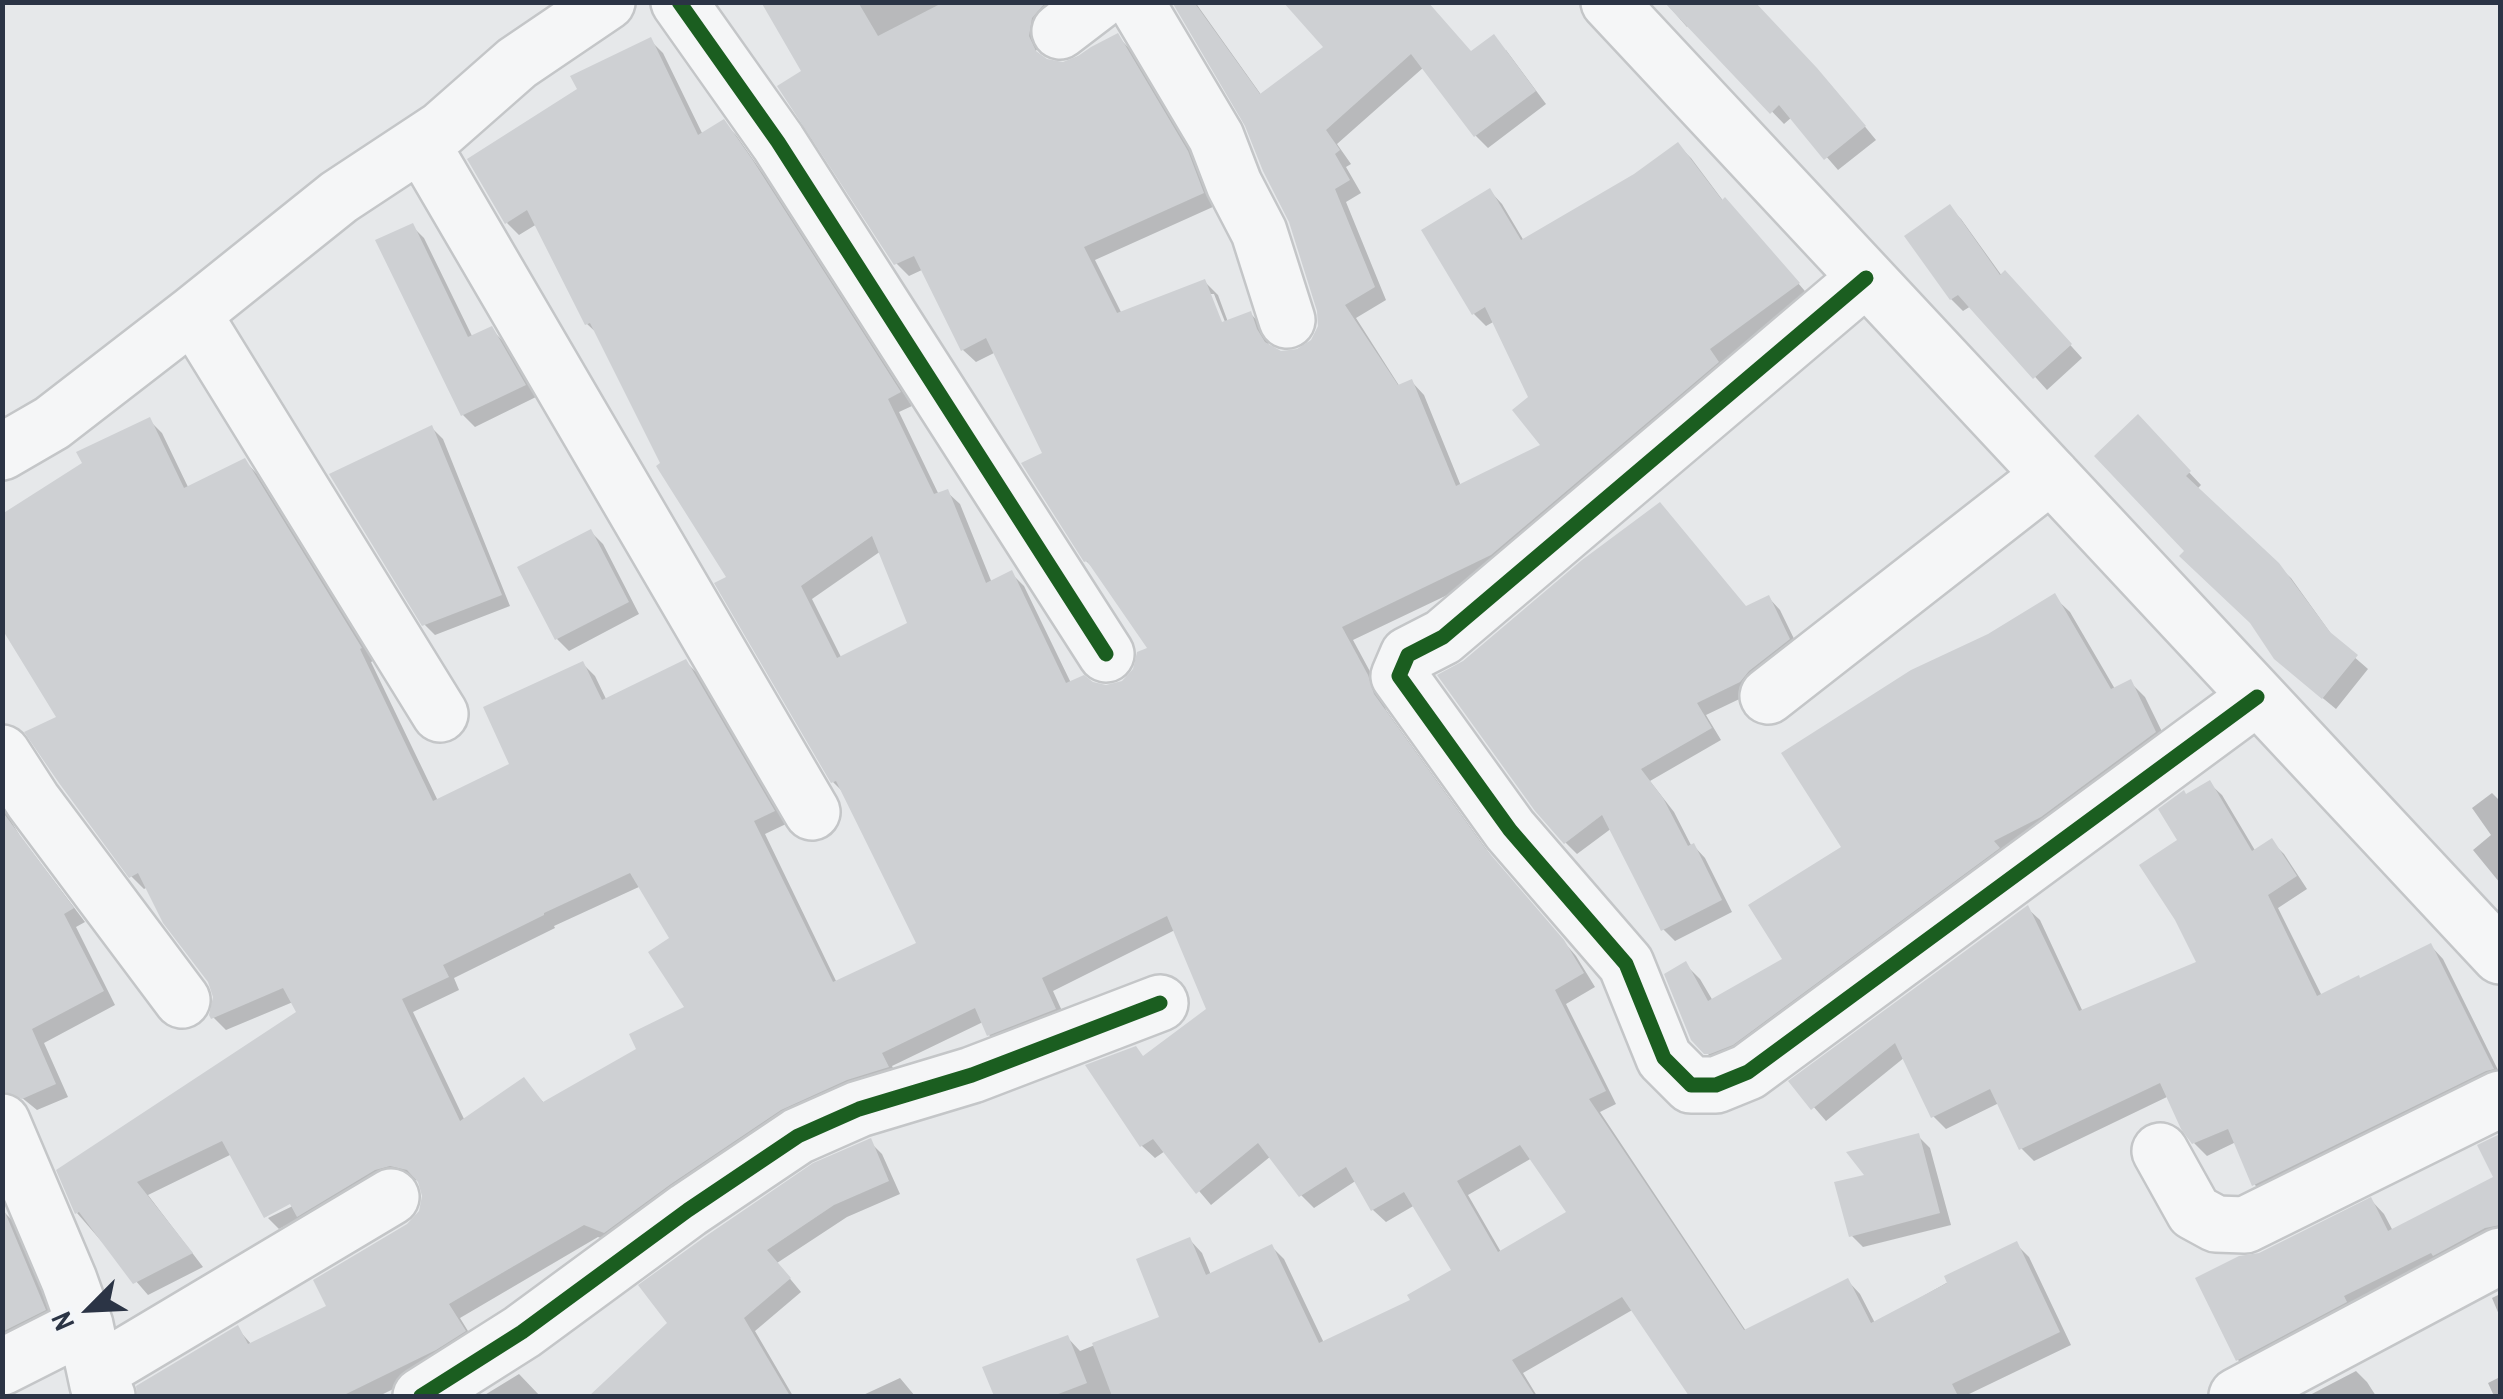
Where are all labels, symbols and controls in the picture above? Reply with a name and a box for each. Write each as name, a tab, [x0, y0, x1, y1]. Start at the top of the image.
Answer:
north arrow	[40, 1259, 140, 1359]
text: N	[42, 1306, 83, 1337]

